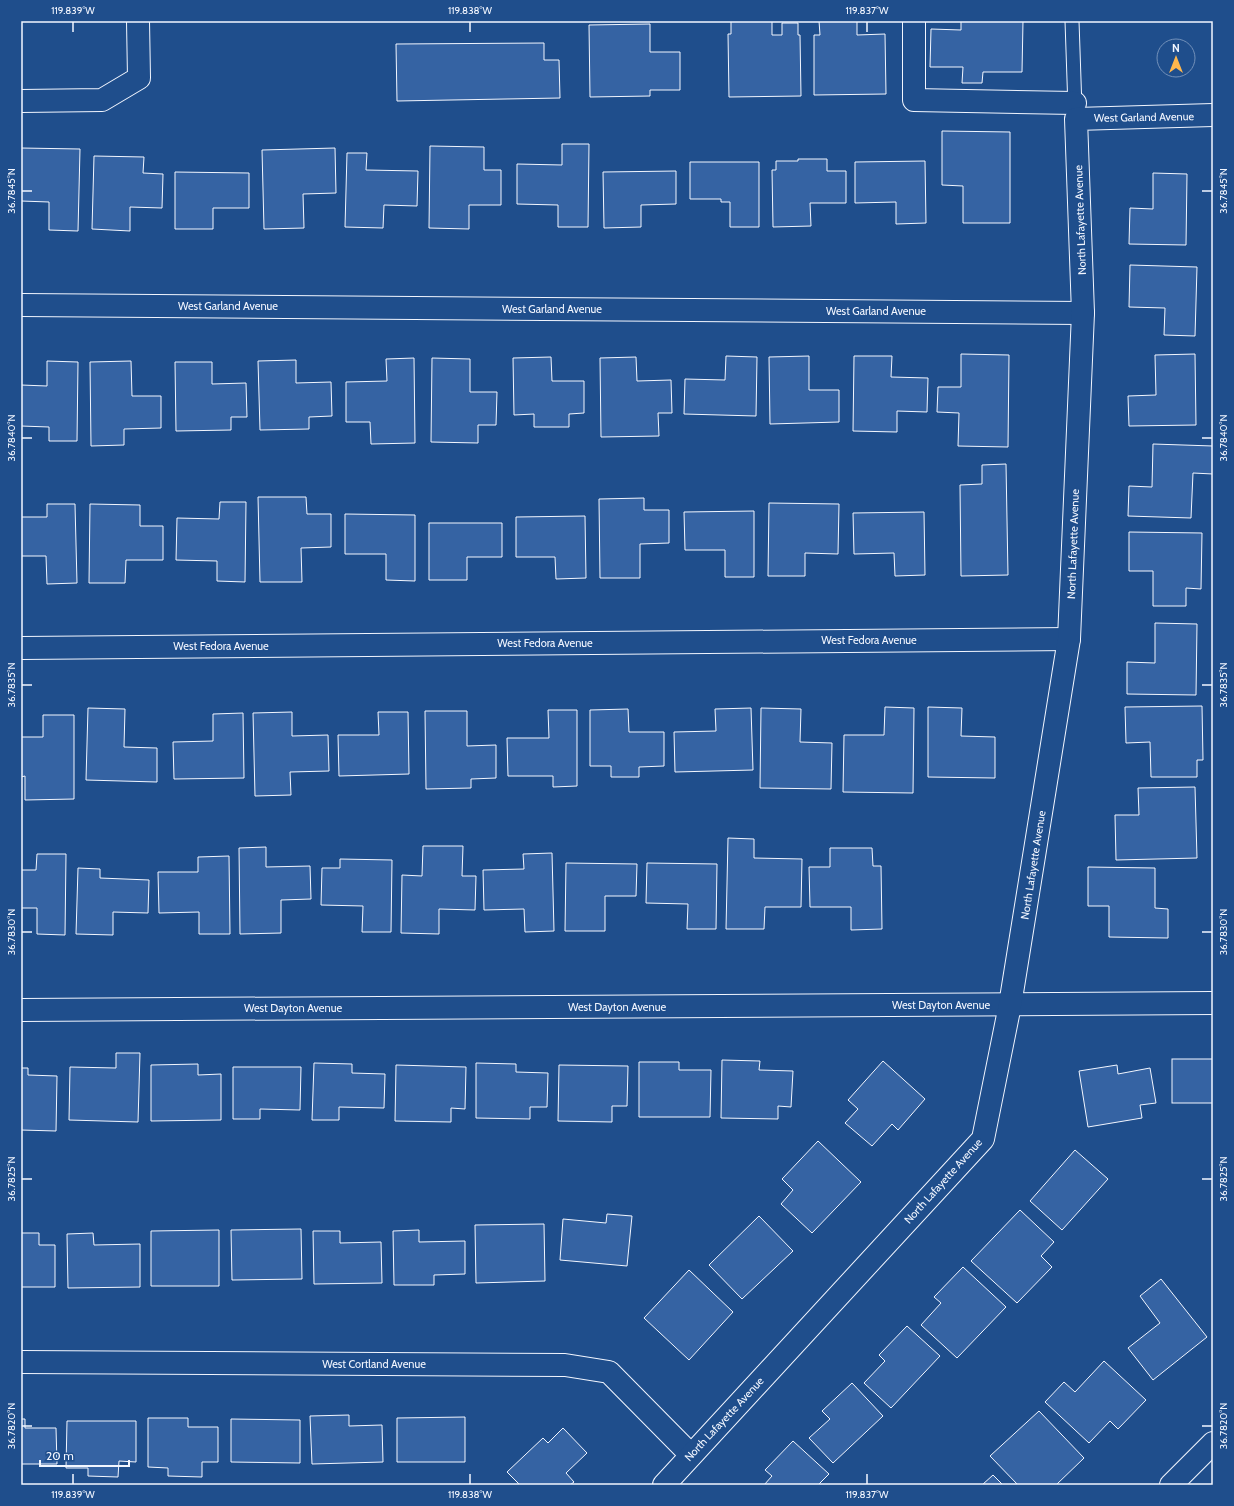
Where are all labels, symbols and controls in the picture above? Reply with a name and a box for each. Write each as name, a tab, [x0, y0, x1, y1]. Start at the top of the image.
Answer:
text: 119.839°W	[51, 4, 95, 17]
text: 119.838°W	[448, 4, 493, 17]
text: 119.837°W	[846, 4, 889, 17]
north arrow	[1156, 38, 1196, 78]
text: N	[1172, 41, 1180, 55]
street label: West Garland Avenue	[1094, 109, 1194, 125]
street label: North Lafayette Avenue	[1071, 164, 1089, 275]
text: 36.7845°N	[5, 168, 18, 214]
text: 36.7845°N	[1217, 168, 1230, 214]
street label: West Garland Avenue	[178, 299, 278, 313]
street label: West Garland Avenue	[502, 302, 602, 316]
street label: West Garland Avenue	[826, 304, 926, 318]
text: 36.7840°N	[5, 415, 18, 461]
text: 36.7840°N	[1217, 415, 1230, 461]
street label: North Lafayette Avenue	[1064, 488, 1082, 599]
street label: West Fedora Avenue	[821, 633, 917, 647]
street label: West Fedora Avenue	[497, 636, 593, 650]
street label: West Fedora Avenue	[173, 639, 269, 653]
text: 36.7835°N	[5, 662, 18, 708]
text: 36.7835°N	[1217, 662, 1230, 708]
street label: North Lafayette Avenue	[1017, 809, 1049, 920]
text: 36.7830°N	[5, 909, 18, 955]
text: 36.7830°N	[1217, 909, 1230, 955]
street label: West Dayton Avenue	[892, 998, 990, 1012]
street label: West Dayton Avenue	[568, 1000, 666, 1014]
street label: West Dayton Avenue	[244, 1001, 342, 1015]
street label: North Lafayette Avenue	[901, 1135, 985, 1227]
text: 36.7825°N	[5, 1157, 18, 1201]
text: 36.7825°N	[1217, 1157, 1230, 1201]
street label: West Cortland Avenue	[322, 1357, 426, 1371]
street label: North Lafayette Avenue	[681, 1374, 767, 1464]
text: 36.7820°N	[5, 1403, 18, 1449]
text: 36.7820°N	[1217, 1403, 1230, 1449]
scale bar	[40, 1442, 129, 1468]
text: 20 m	[46, 1448, 74, 1463]
text: 119.839°W	[51, 1488, 95, 1501]
text: 119.838°W	[448, 1488, 493, 1501]
text: 119.837°W	[846, 1488, 889, 1501]

